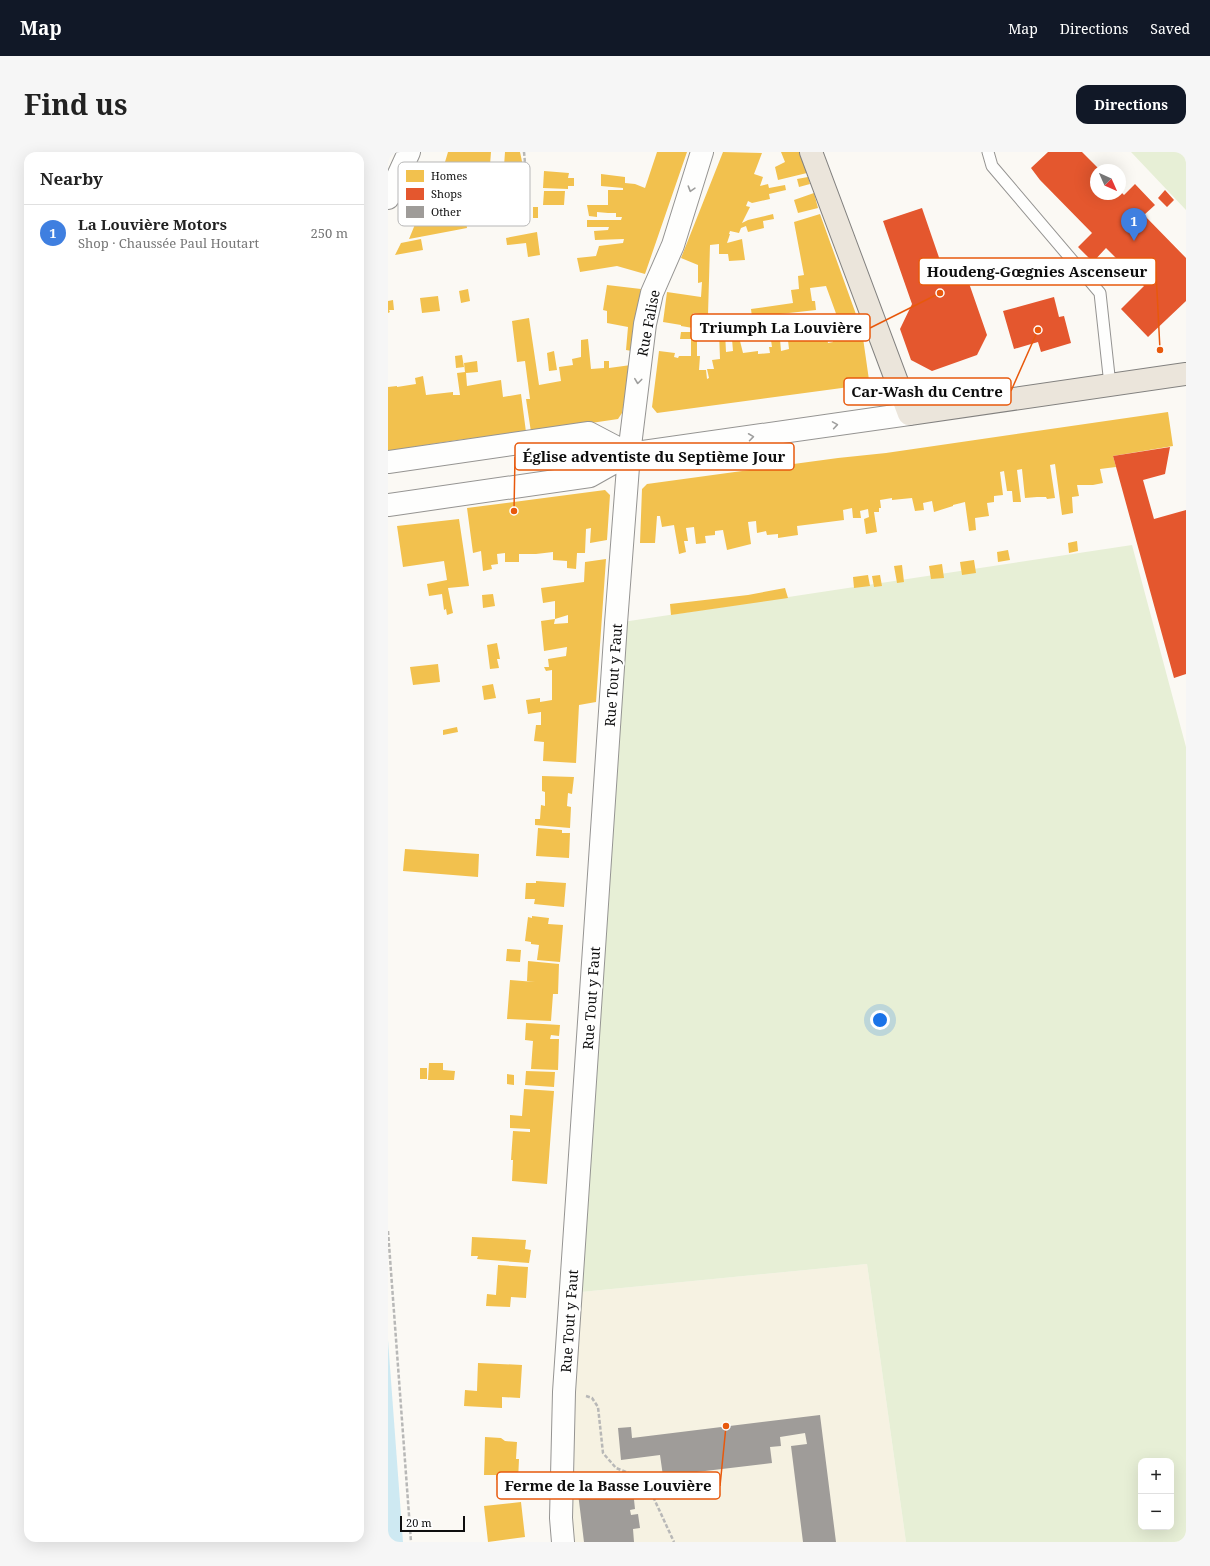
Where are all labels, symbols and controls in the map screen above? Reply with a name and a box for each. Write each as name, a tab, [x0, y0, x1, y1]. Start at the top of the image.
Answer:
text: Map	[20, 15, 62, 41]
text: Map	[1008, 19, 1038, 38]
text: Directions	[1060, 19, 1128, 38]
text: Saved	[1150, 19, 1190, 38]
text: Find us	[24, 85, 128, 123]
button: Directions	[1076, 85, 1186, 124]
legend	[398, 162, 530, 226]
north arrow	[1090, 164, 1126, 200]
text: Nearby	[40, 167, 103, 190]
text: Homes	[431, 168, 467, 183]
text: Shops	[431, 186, 462, 201]
one-way arrow	[687, 186, 695, 193]
text: Other	[431, 204, 462, 219]
pin: 1	[1121, 208, 1147, 241]
text: La Louvière Motors	[78, 214, 227, 234]
text: 1	[49, 224, 57, 242]
text: 250 m	[311, 224, 348, 242]
text: Shop · Chaussée Paul Houtart	[78, 234, 259, 252]
callout: Houdeng-Gœgnies Ascenseur	[919, 258, 1156, 285]
text: Houdeng-Gœgnies Ascenseur	[927, 261, 1147, 281]
street label: Rue Falise	[632, 288, 664, 358]
callout: Triumph La Louvière	[691, 314, 870, 341]
text: Triumph La Louvière	[700, 317, 862, 337]
one-way arrow	[634, 378, 643, 384]
callout: Car-Wash du Centre	[844, 378, 1011, 405]
text: Car-Wash du Centre	[851, 381, 1003, 401]
one-way arrow	[832, 421, 838, 430]
one-way arrow	[748, 433, 754, 442]
callout: Église adventiste du Septième Jour	[515, 443, 794, 470]
text: Église adventiste du Septième Jour	[523, 446, 786, 466]
street label: Rue Tout y Faut	[600, 623, 626, 727]
street label: Rue Tout y Faut	[578, 946, 604, 1050]
your location	[870, 1010, 890, 1030]
street label: Rue Tout y Faut	[556, 1269, 582, 1373]
map controls	[1138, 1458, 1174, 1530]
button: +	[1138, 1458, 1174, 1494]
callout: Ferme de la Basse Louvière	[497, 1472, 720, 1499]
text: Ferme de la Basse Louvière	[504, 1475, 712, 1495]
button: −	[1138, 1494, 1174, 1530]
scale bar	[400, 1514, 465, 1533]
text: 20 m	[406, 1515, 432, 1530]

